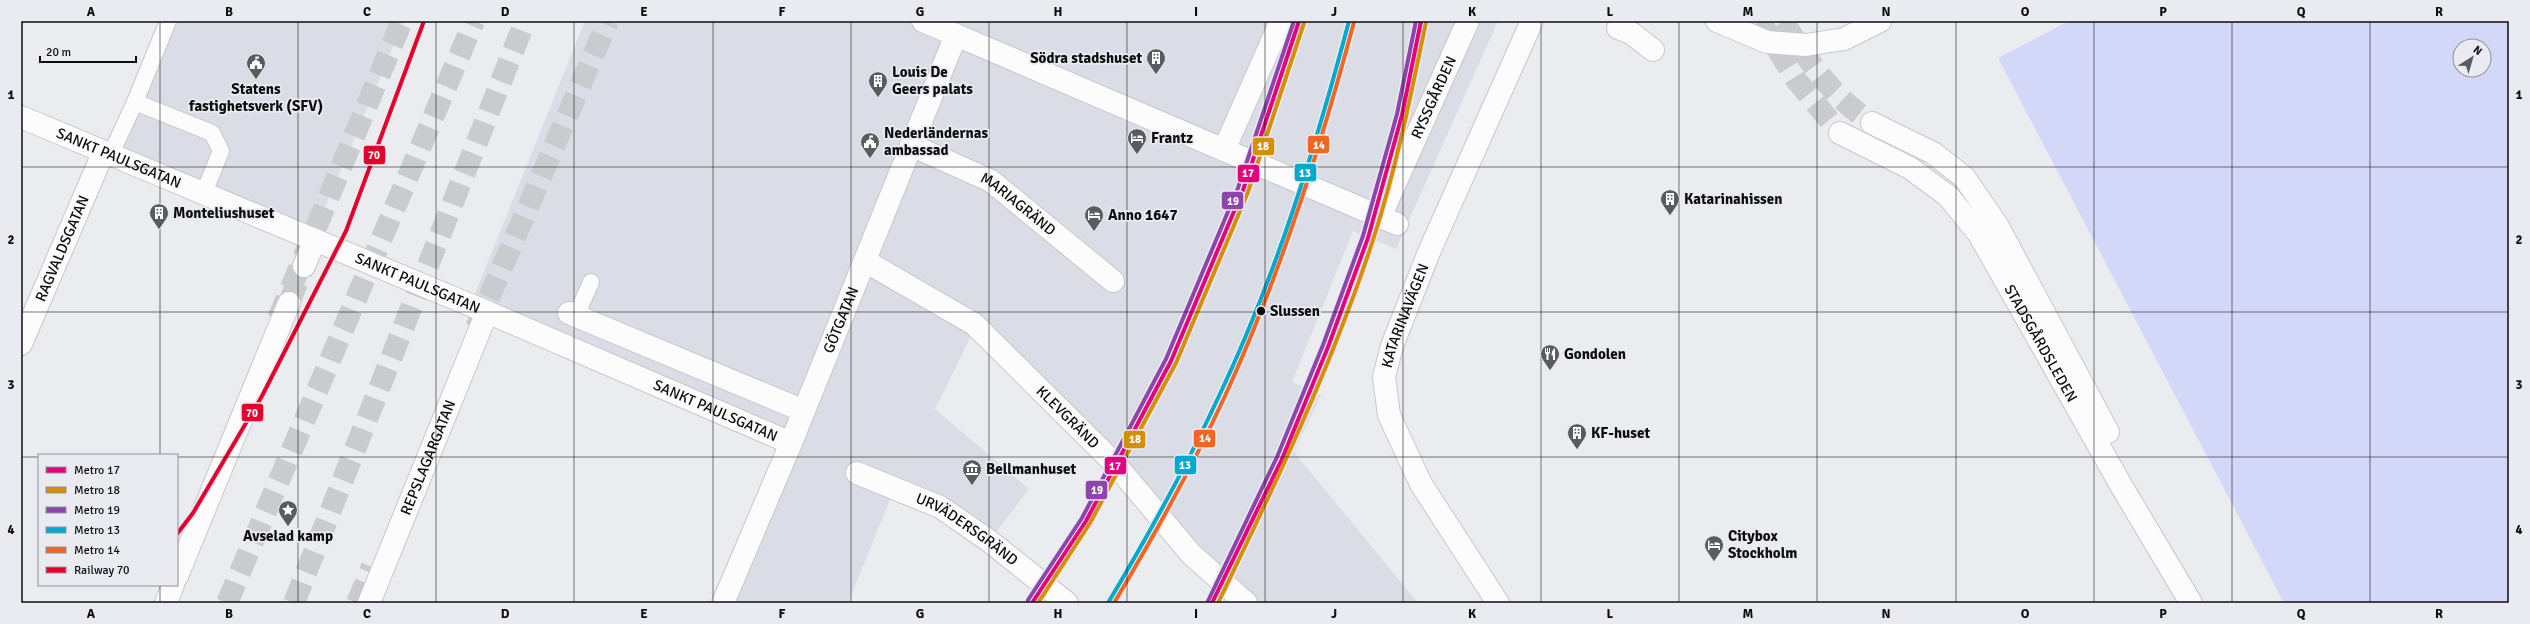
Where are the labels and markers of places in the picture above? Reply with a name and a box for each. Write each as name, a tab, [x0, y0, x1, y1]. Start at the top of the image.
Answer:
building icon: Södra stadshuset	[1145, 47, 1167, 75]
place label: Södra stadshuset	[1030, 49, 1142, 67]
public building icon: Statens fastighetsverk (SFV)	[245, 52, 267, 80]
place label: Louis De Geers palats	[892, 63, 973, 98]
building icon: Louis De Geers palats	[867, 70, 889, 98]
place label: Statens fastighetsverk (SFV)	[188, 80, 323, 115]
place label: Nederländernas ambassad	[884, 124, 988, 159]
hotel icon: Frantz	[1126, 127, 1148, 155]
place label: Frantz	[1151, 129, 1193, 147]
public building icon: Nederländernas ambassad	[859, 131, 881, 159]
building icon: Katarinahissen	[1659, 188, 1681, 216]
place label: Katarinahissen	[1684, 190, 1782, 208]
building icon: Monteliushuset	[148, 202, 170, 230]
place label: Monteliushuset	[173, 204, 275, 222]
hotel icon: Anno 1647	[1083, 204, 1105, 232]
place label: Anno 1647	[1108, 206, 1178, 224]
place label: Slussen	[1270, 302, 1320, 320]
marker: Slussen	[1255, 305, 1267, 317]
restaurant icon: Gondolen	[1539, 343, 1561, 371]
place label: Gondolen	[1564, 345, 1626, 363]
building icon: KF-huset	[1566, 422, 1588, 450]
place label: KF-huset	[1591, 424, 1650, 442]
museum icon: Bellmanhuset	[961, 458, 983, 486]
place label: Bellmanhuset	[986, 460, 1076, 478]
place icon: Avselad kamp	[277, 499, 299, 527]
place label: Avselad kamp	[243, 527, 333, 545]
place label: Citybox Stockholm	[1728, 527, 1797, 562]
hotel icon: Citybox Stockholm	[1703, 534, 1725, 562]

